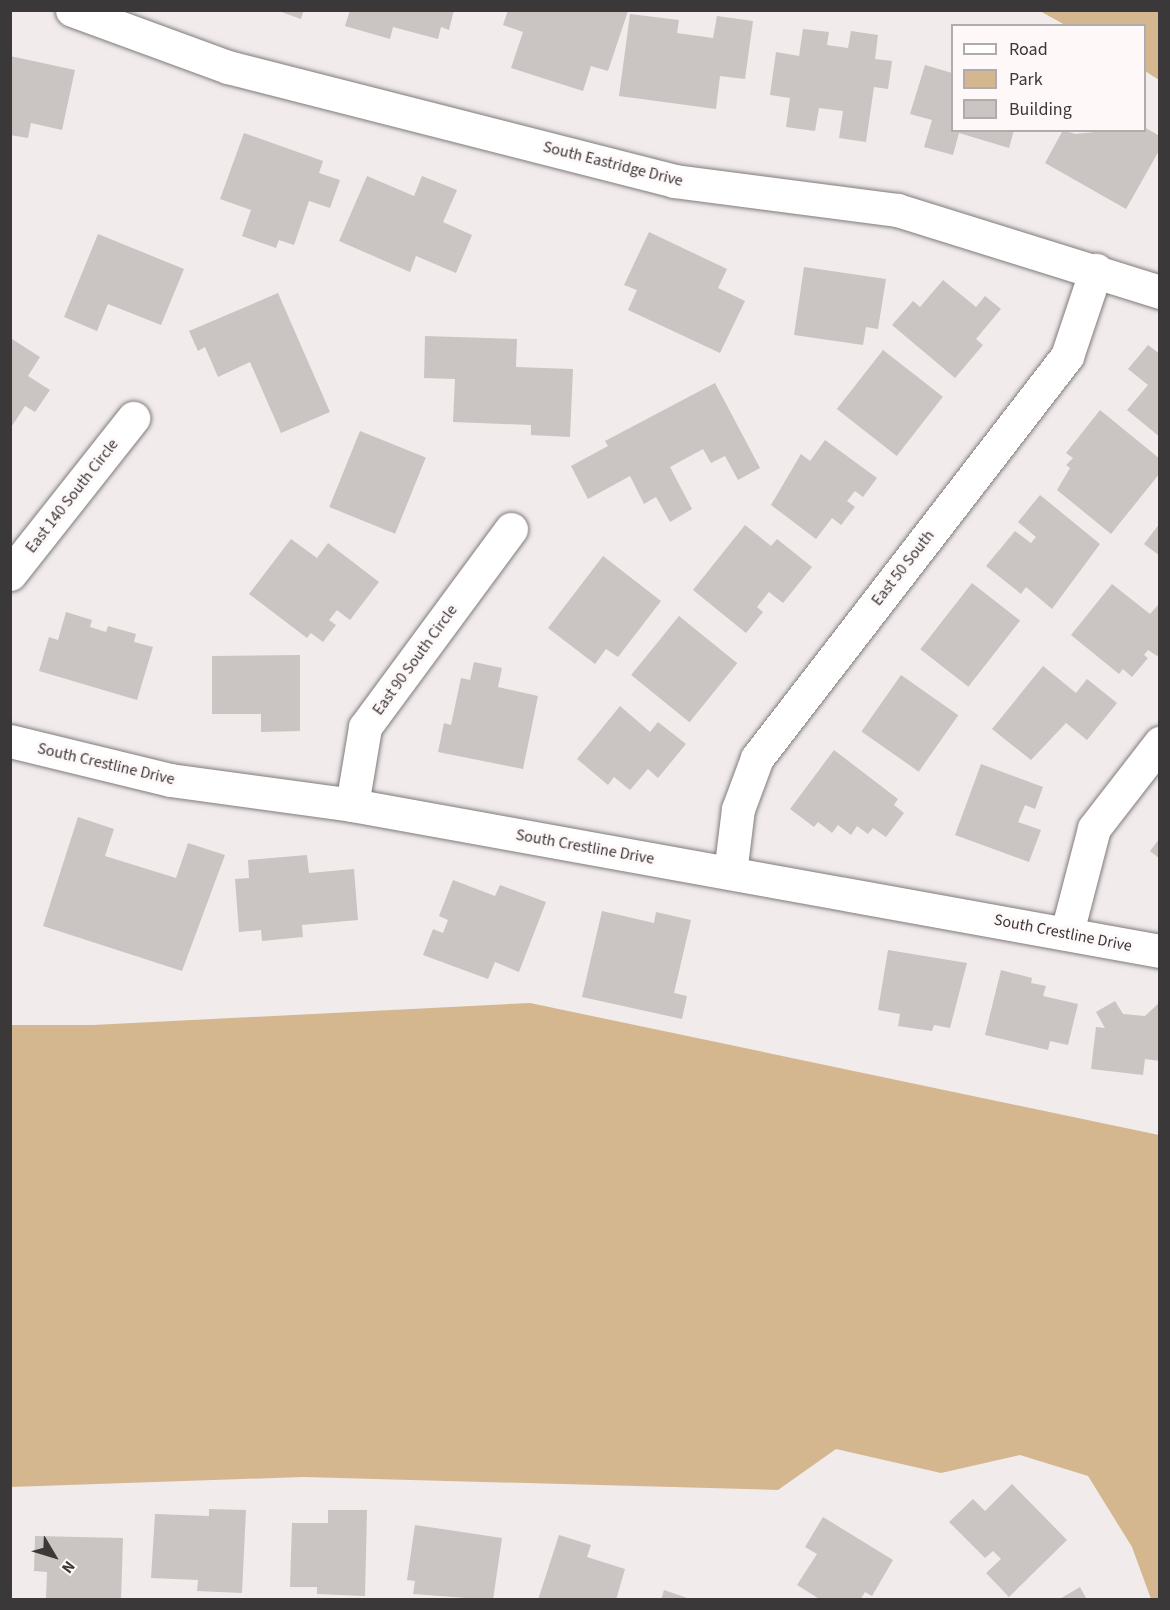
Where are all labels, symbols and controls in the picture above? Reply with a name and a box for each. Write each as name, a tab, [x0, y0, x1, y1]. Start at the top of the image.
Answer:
legend	[951, 24, 1146, 132]
text: Road	[1009, 37, 1048, 62]
text: Park	[1009, 67, 1043, 92]
text: Building	[1009, 97, 1072, 122]
street label: South Eastridge Drive	[541, 137, 685, 191]
street label: East 140 South Circle	[21, 435, 123, 557]
street label: East 50 South	[868, 526, 938, 610]
street label: East 90 South Circle	[369, 601, 461, 719]
street label: South Crestline Drive	[36, 739, 176, 789]
street label: South Crestline Drive	[514, 825, 656, 869]
street label: South Crestline Drive	[992, 910, 1134, 956]
north arrow	[24, 1526, 84, 1586]
text: N	[56, 1556, 80, 1578]

